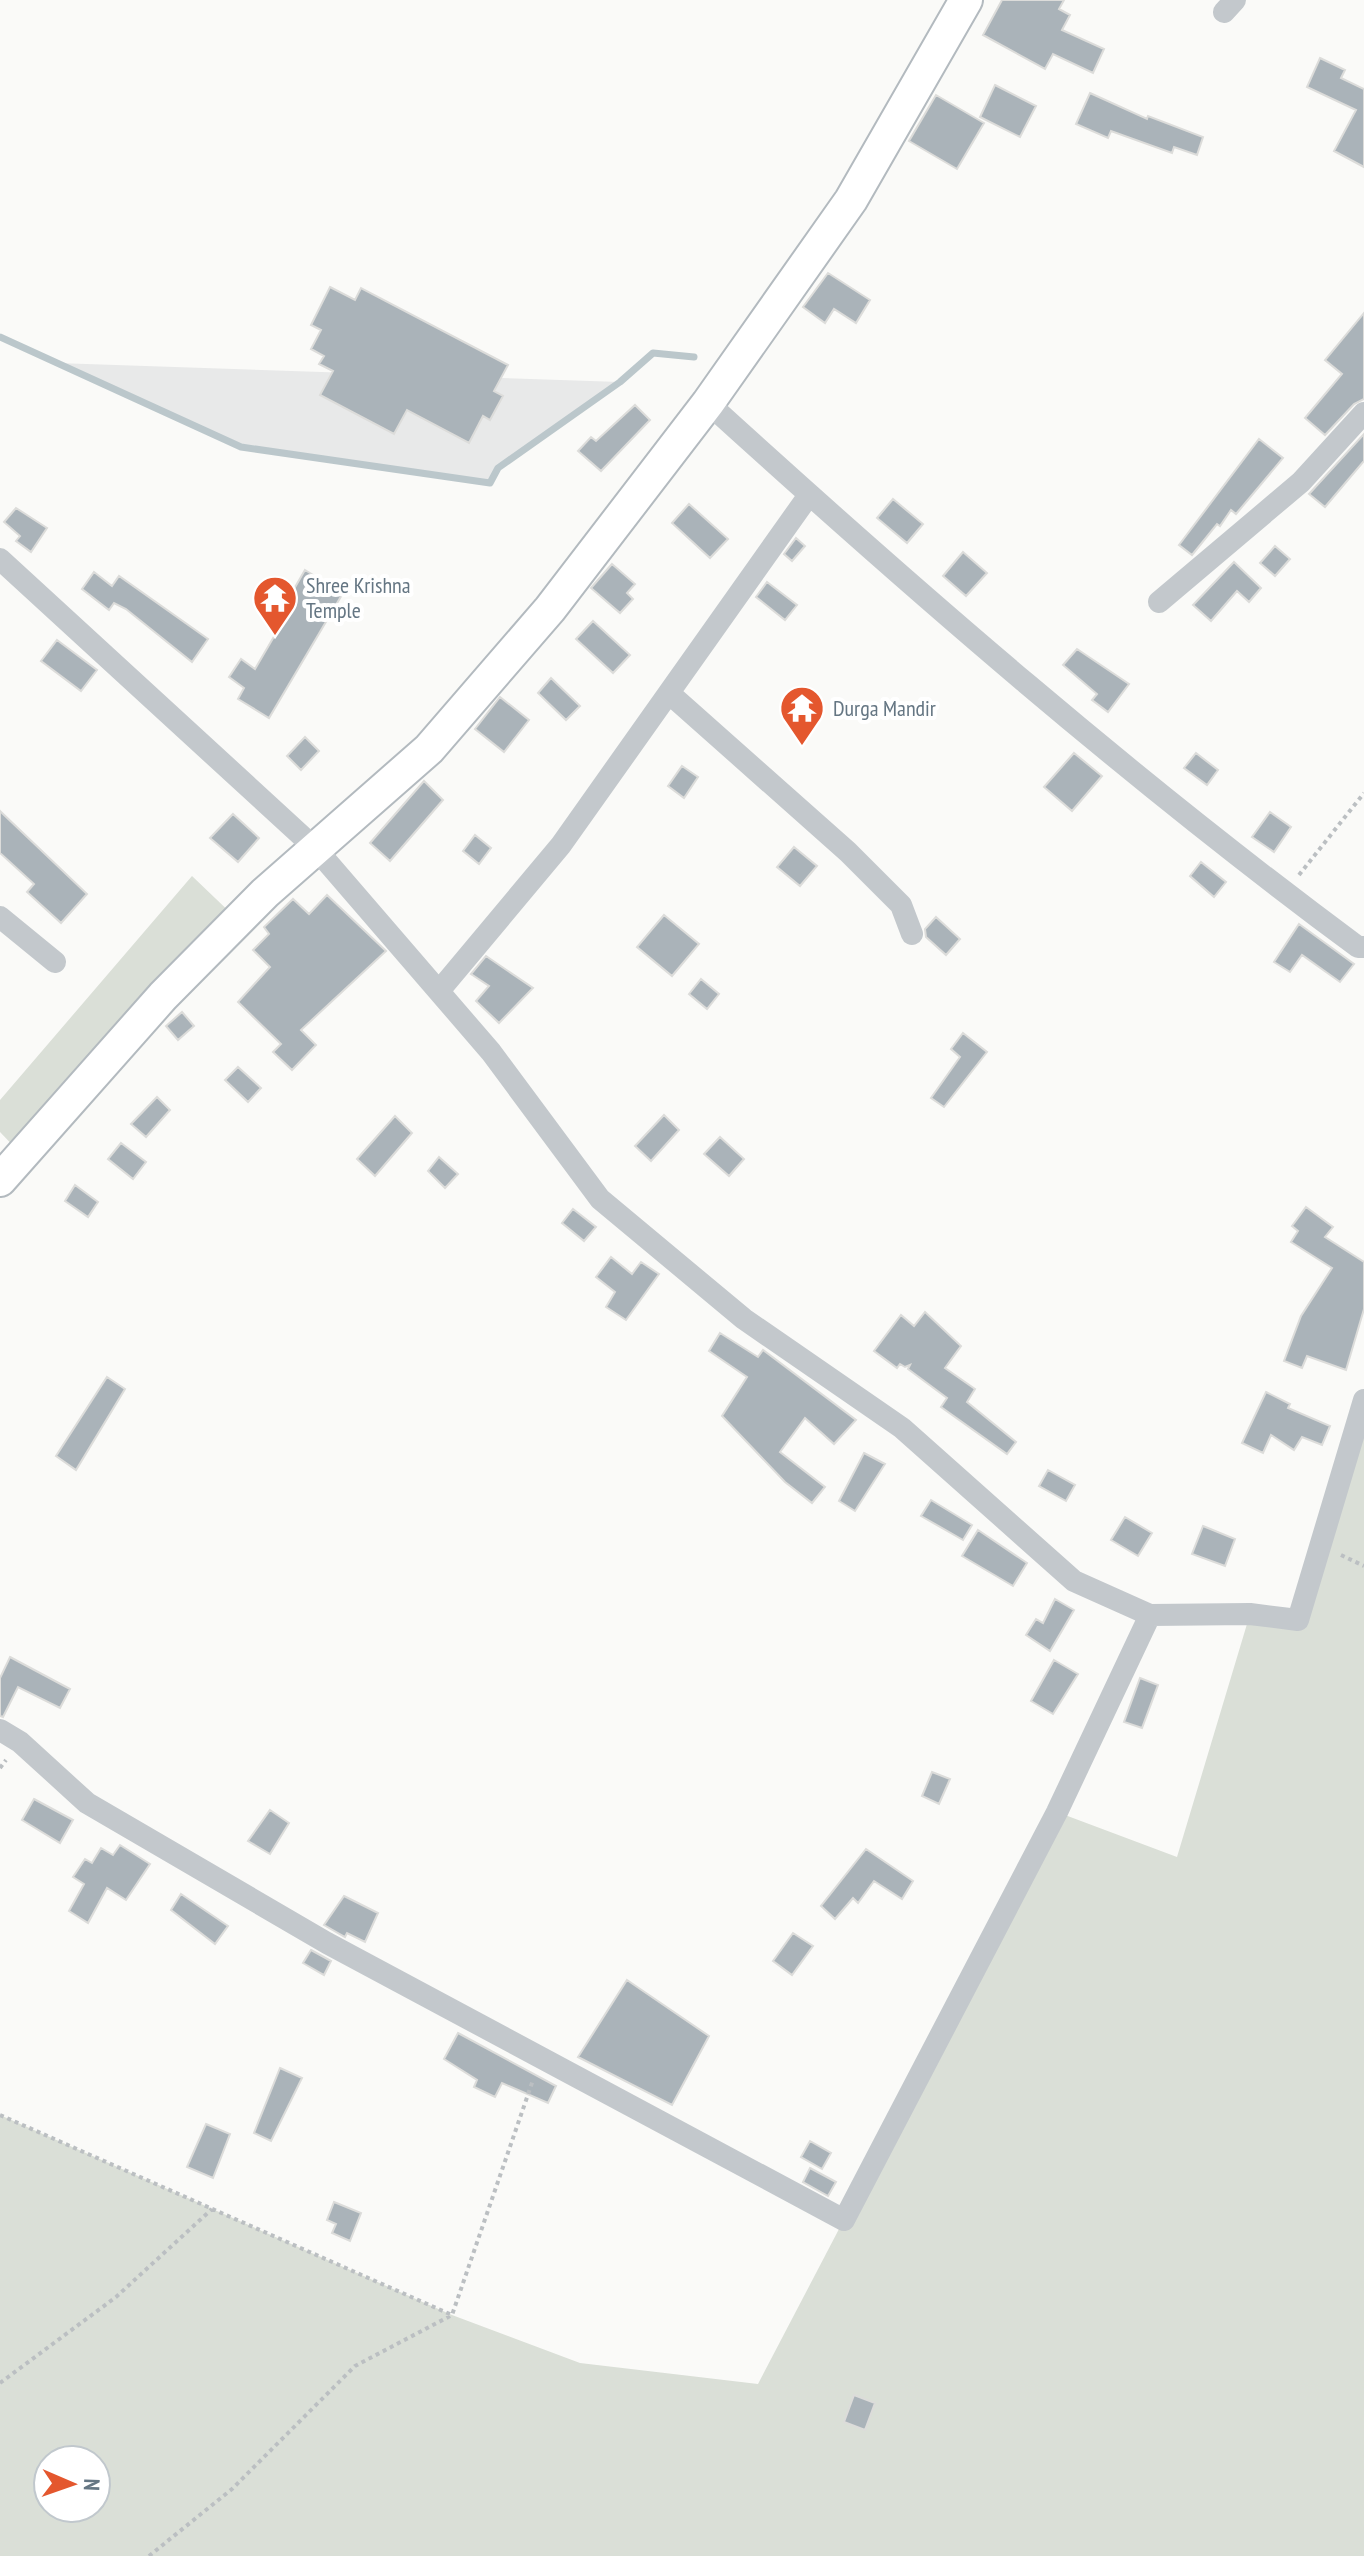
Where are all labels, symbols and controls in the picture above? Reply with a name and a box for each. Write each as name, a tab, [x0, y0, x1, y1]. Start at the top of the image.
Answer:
place label: Shree Krishna Temple	[306, 571, 411, 624]
temple icon: Shree Krishna Temple	[251, 574, 299, 637]
temple icon: Durga Mandir	[778, 684, 826, 747]
place label: Durga Mandir	[833, 694, 936, 722]
north arrow	[32, 2444, 112, 2524]
text: N	[78, 2478, 106, 2491]

